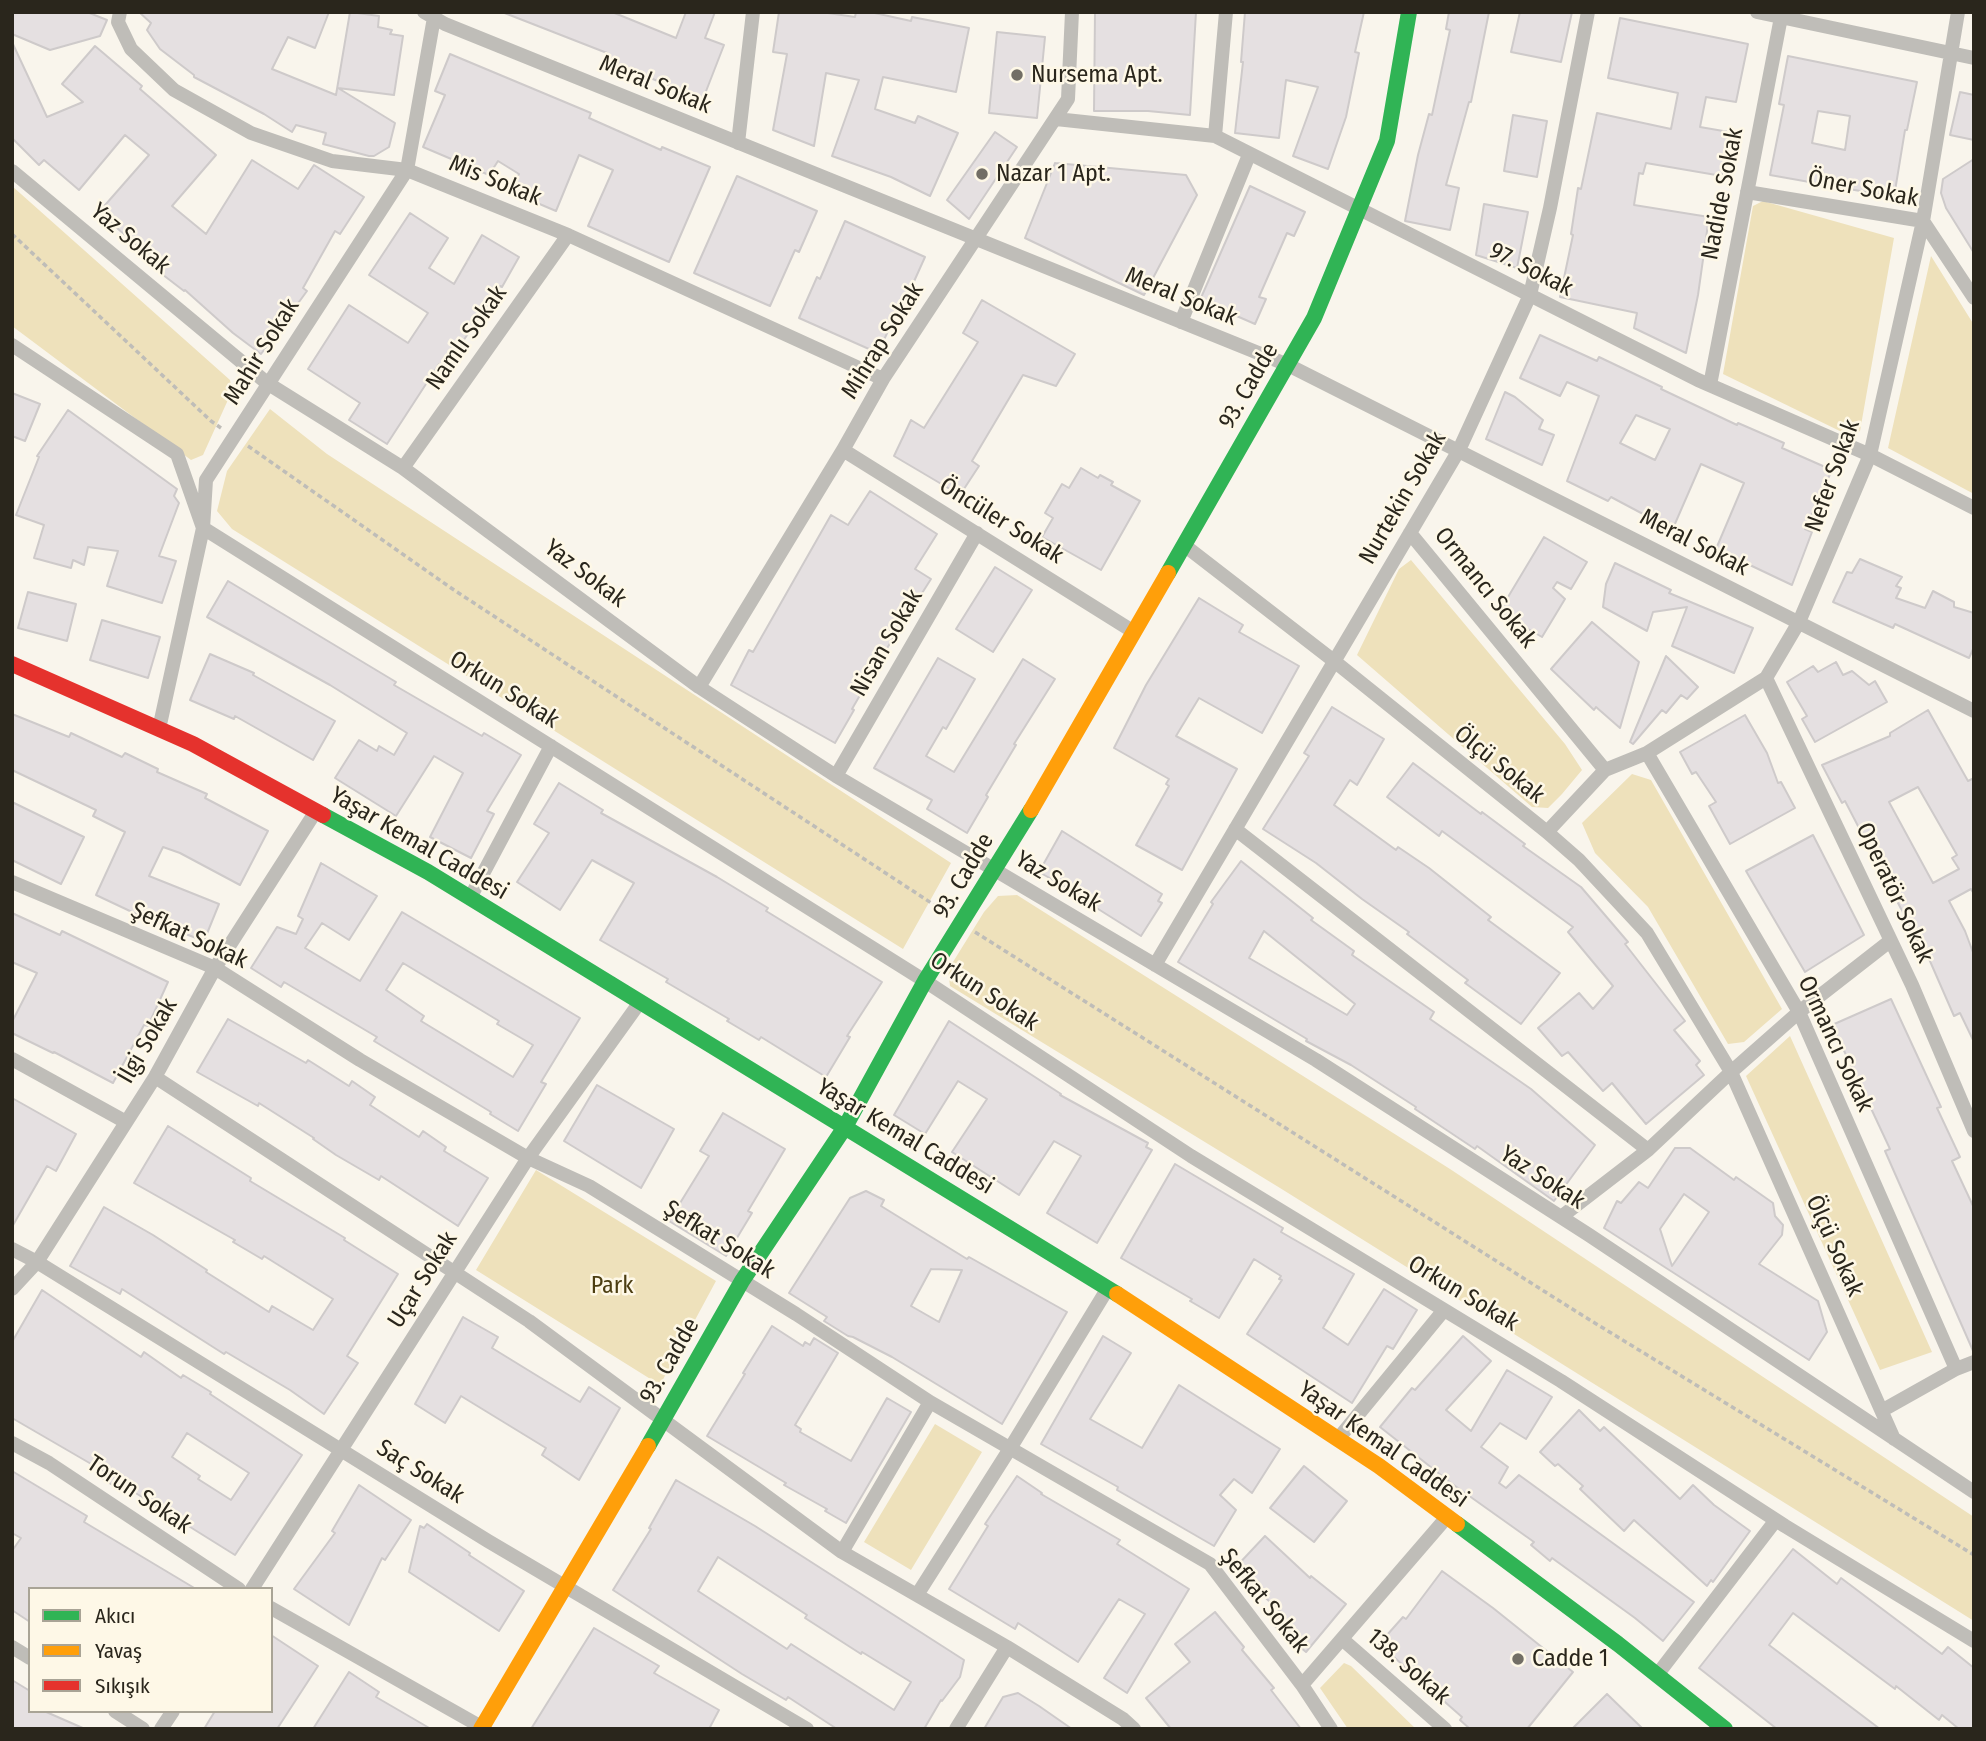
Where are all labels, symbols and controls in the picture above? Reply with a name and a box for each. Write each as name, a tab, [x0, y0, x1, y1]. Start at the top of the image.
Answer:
street label: Meral Sokak	[595, 49, 715, 121]
place label: Nursema Apt.	[1031, 61, 1163, 89]
marker: Nursema Apt.	[1009, 67, 1025, 83]
street label: Nadide Sokak	[1696, 126, 1750, 262]
street label: Mis Sokak	[445, 149, 545, 213]
place label: Nazar 1 Apt.	[996, 160, 1111, 188]
street label: Öner Sokak	[1805, 164, 1921, 214]
marker: Nazar 1 Apt.	[974, 166, 990, 182]
street label: Yaz Sokak	[84, 197, 176, 281]
street label: 97. Sokak	[1484, 237, 1578, 303]
street label: Meral Sokak	[1121, 261, 1241, 333]
street label: Mihrap Sokak	[836, 277, 930, 405]
street label: Namlı Sokak	[420, 280, 514, 396]
street label: Mahir Sokak	[218, 294, 306, 410]
street label: 93. Cadde	[1213, 338, 1285, 434]
street label: Nefer Sokak	[1799, 416, 1867, 536]
street label: Nurtekin Sokak	[1353, 426, 1453, 570]
street label: Öncüler Sokak	[934, 471, 1068, 571]
street label: Meral Sokak	[1635, 503, 1753, 583]
street label: Ormancı Sokak	[1428, 522, 1542, 654]
street label: Yaz Sokak	[538, 534, 632, 614]
street label: Nisan Sokak	[845, 584, 929, 702]
street label: Orkun Sokak	[444, 645, 564, 735]
street label: Ölçü Sokak	[1448, 720, 1550, 810]
street label: Yaşar Kemal Caddesi	[325, 781, 513, 907]
street label: Operatör Sokak	[1849, 818, 1939, 968]
street label: 93. Cadde	[927, 828, 1001, 924]
street label: Yaz Sokak	[1010, 845, 1106, 919]
street label: Şefkat Sokak	[126, 896, 252, 976]
street label: Orkun Sokak	[924, 946, 1044, 1038]
street label: Ormancı Sokak	[1791, 971, 1879, 1117]
street label: İlgi Sokak	[112, 993, 184, 1089]
street label: Yaşar Kemal Caddesi	[811, 1073, 999, 1201]
street label: Yaz Sokak	[1494, 1140, 1590, 1216]
street label: Ölçü Sokak	[1799, 1191, 1869, 1301]
street label: Şefkat Sokak	[658, 1195, 780, 1285]
street label: Uçar Sokak	[382, 1226, 464, 1334]
street label: Orkun Sokak	[1403, 1250, 1523, 1338]
park label: Park	[591, 1272, 633, 1300]
street label: 93. Cadde	[634, 1313, 706, 1409]
street label: Yaşar Kemal Caddesi	[1292, 1375, 1474, 1515]
street label: Saç Sokak	[371, 1434, 469, 1510]
street label: Torun Sokak	[81, 1450, 197, 1540]
street label: Şefkat Sokak	[1213, 1543, 1315, 1659]
legend	[28, 1587, 273, 1713]
text: Akıcı	[95, 1603, 135, 1629]
street label: 138. Sokak	[1360, 1623, 1456, 1711]
text: Yavaş	[95, 1638, 142, 1664]
place label: Cadde 1	[1532, 1645, 1608, 1673]
marker: Cadde 1	[1510, 1651, 1526, 1667]
text: Sıkışık	[95, 1673, 150, 1699]

